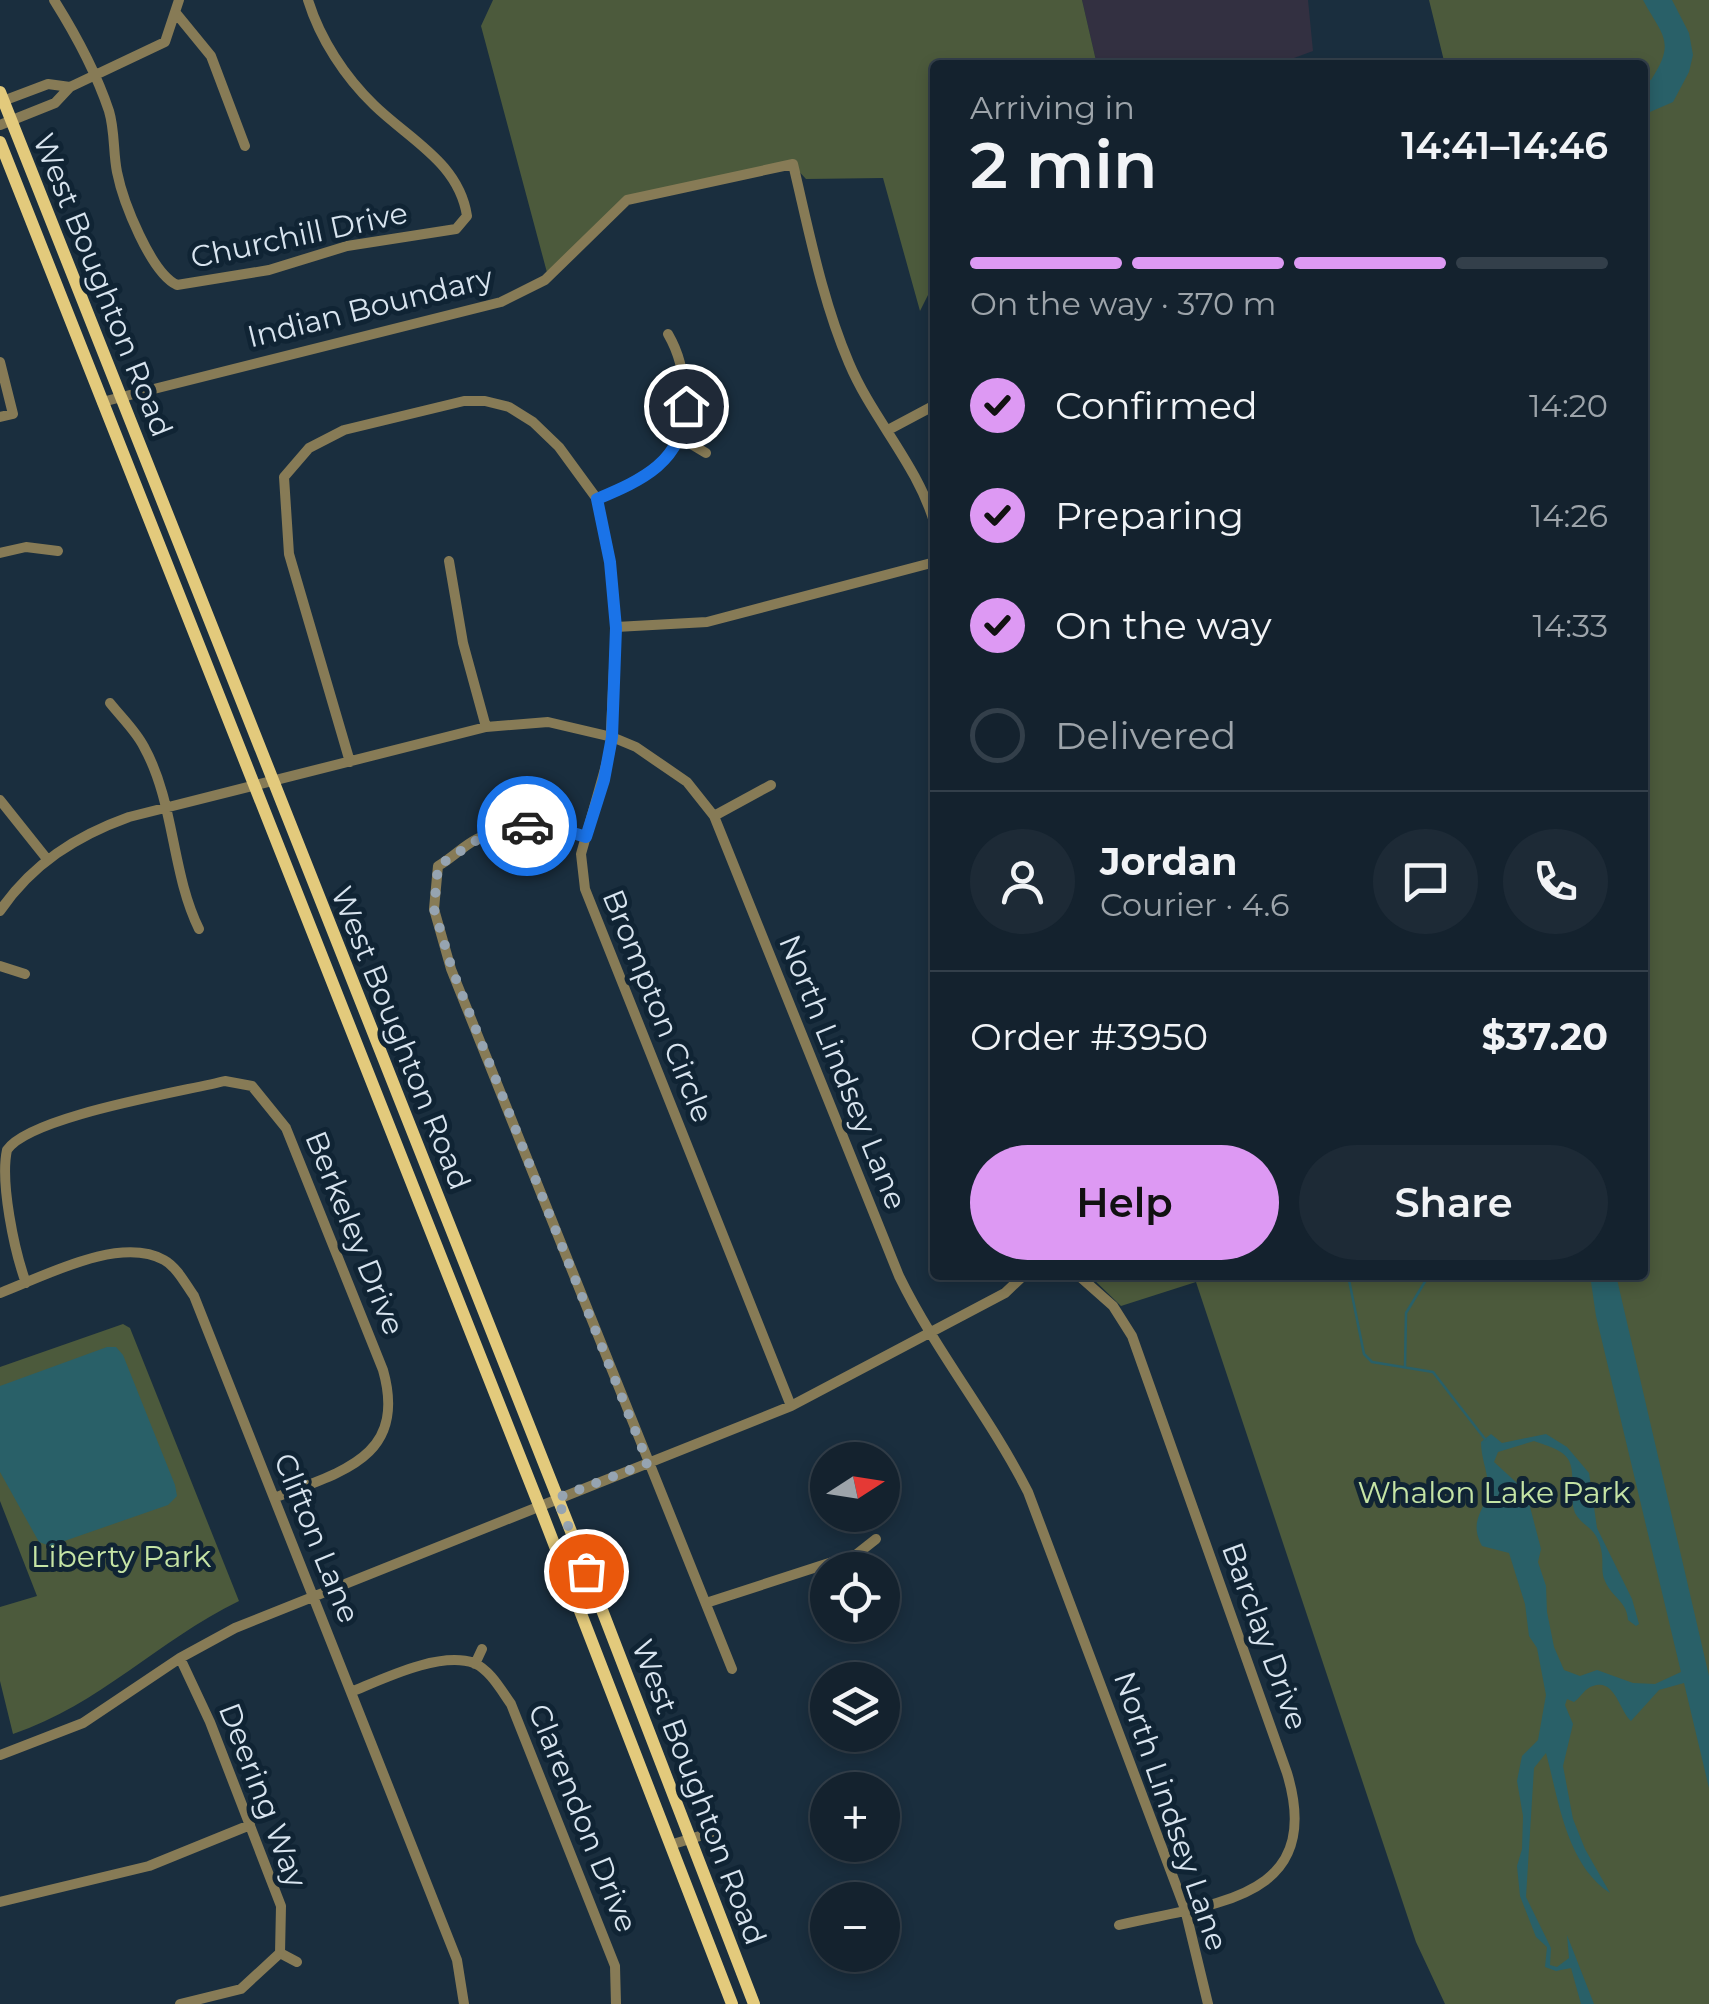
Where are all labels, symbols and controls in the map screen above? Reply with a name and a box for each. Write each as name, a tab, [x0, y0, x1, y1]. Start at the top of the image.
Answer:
text: Arriving in	[970, 88, 1135, 127]
text: 14:41–14:46	[1401, 122, 1608, 169]
text: 2 min	[970, 125, 1158, 204]
street label: West Boughton Road	[25, 128, 181, 442]
street label: Churchill Drive	[187, 194, 411, 276]
street label: Indian Boundary	[243, 258, 497, 355]
text: On the way · 370 m	[970, 284, 1277, 323]
pin	[644, 364, 729, 449]
icon: check	[970, 378, 1025, 433]
icon: home	[659, 379, 714, 434]
text: Confirmed	[1055, 382, 1258, 429]
text: 14:20	[1529, 386, 1608, 425]
icon: check	[970, 488, 1025, 543]
text: Preparing	[1055, 492, 1244, 539]
text: 14:26	[1531, 496, 1608, 535]
icon: check	[970, 598, 1025, 653]
text: On the way	[1055, 602, 1272, 649]
text: 14:33	[1532, 606, 1608, 645]
text: Delivered	[1055, 712, 1236, 759]
courier	[477, 776, 577, 876]
icon: car	[500, 799, 555, 854]
button: person	[970, 829, 1075, 934]
button: chat	[1373, 829, 1478, 934]
button: phone	[1503, 829, 1608, 934]
text: Jordan	[1100, 838, 1238, 885]
street label: West Boughton Road	[323, 881, 479, 1195]
street label: Brompton Circle	[594, 884, 722, 1128]
text: Courier · 4.6	[1100, 885, 1289, 924]
street label: North Lindsey Lane	[771, 929, 915, 1215]
text: Order #3950	[970, 1013, 1208, 1060]
text: $37.20	[1481, 1013, 1608, 1060]
street label: Berkeley Drive	[297, 1126, 413, 1340]
button: Help	[970, 1145, 1279, 1260]
button: Share	[1299, 1145, 1608, 1260]
north arrow	[810, 1442, 900, 1532]
map controls	[810, 1442, 900, 1972]
street label: Clifton Lane	[266, 1448, 368, 1628]
park label: Whalon Lake Park	[1358, 1474, 1631, 1511]
pin	[544, 1529, 629, 1614]
street label: Barclay Drive	[1214, 1537, 1316, 1735]
park label: Liberty Park	[31, 1538, 211, 1575]
icon: bag	[559, 1544, 614, 1599]
button: locate	[810, 1552, 900, 1642]
street label: West Boughton Road	[624, 1634, 774, 1950]
button: layers	[810, 1662, 900, 1752]
street label: North Lindsey Lane	[1106, 1667, 1236, 1955]
street label: Deering Way	[211, 1698, 315, 1893]
street label: Clarendon Drive	[520, 1698, 646, 1938]
button: +	[810, 1772, 900, 1862]
button: −	[810, 1882, 900, 1972]

